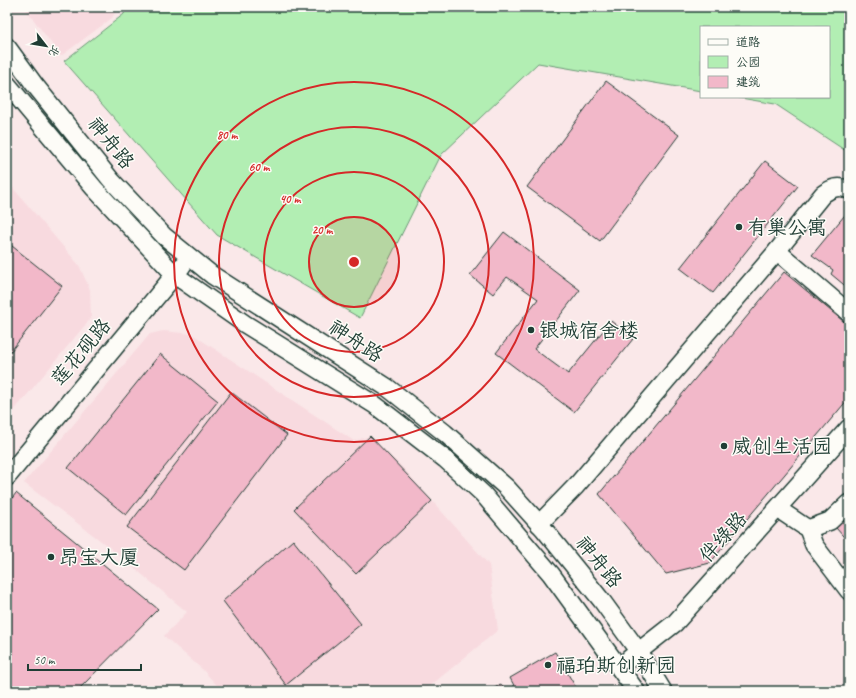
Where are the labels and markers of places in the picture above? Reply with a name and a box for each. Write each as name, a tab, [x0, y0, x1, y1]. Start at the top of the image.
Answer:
place label: 有巢公寓	[747, 215, 827, 240]
marker: 有巢公寓	[734, 222, 744, 232]
centre of rings	[347, 255, 361, 269]
place label: 银城宿舍楼	[539, 318, 639, 343]
marker: 银城宿舍楼	[526, 325, 536, 335]
place label: 威创生活园	[732, 434, 832, 459]
marker: 威创生活园	[719, 441, 729, 451]
place label: 昂宝大厦	[59, 545, 139, 570]
marker: 昂宝大厦	[46, 552, 56, 562]
place label: 福珀斯创新园	[556, 653, 676, 678]
marker: 福珀斯创新园	[543, 660, 553, 670]

